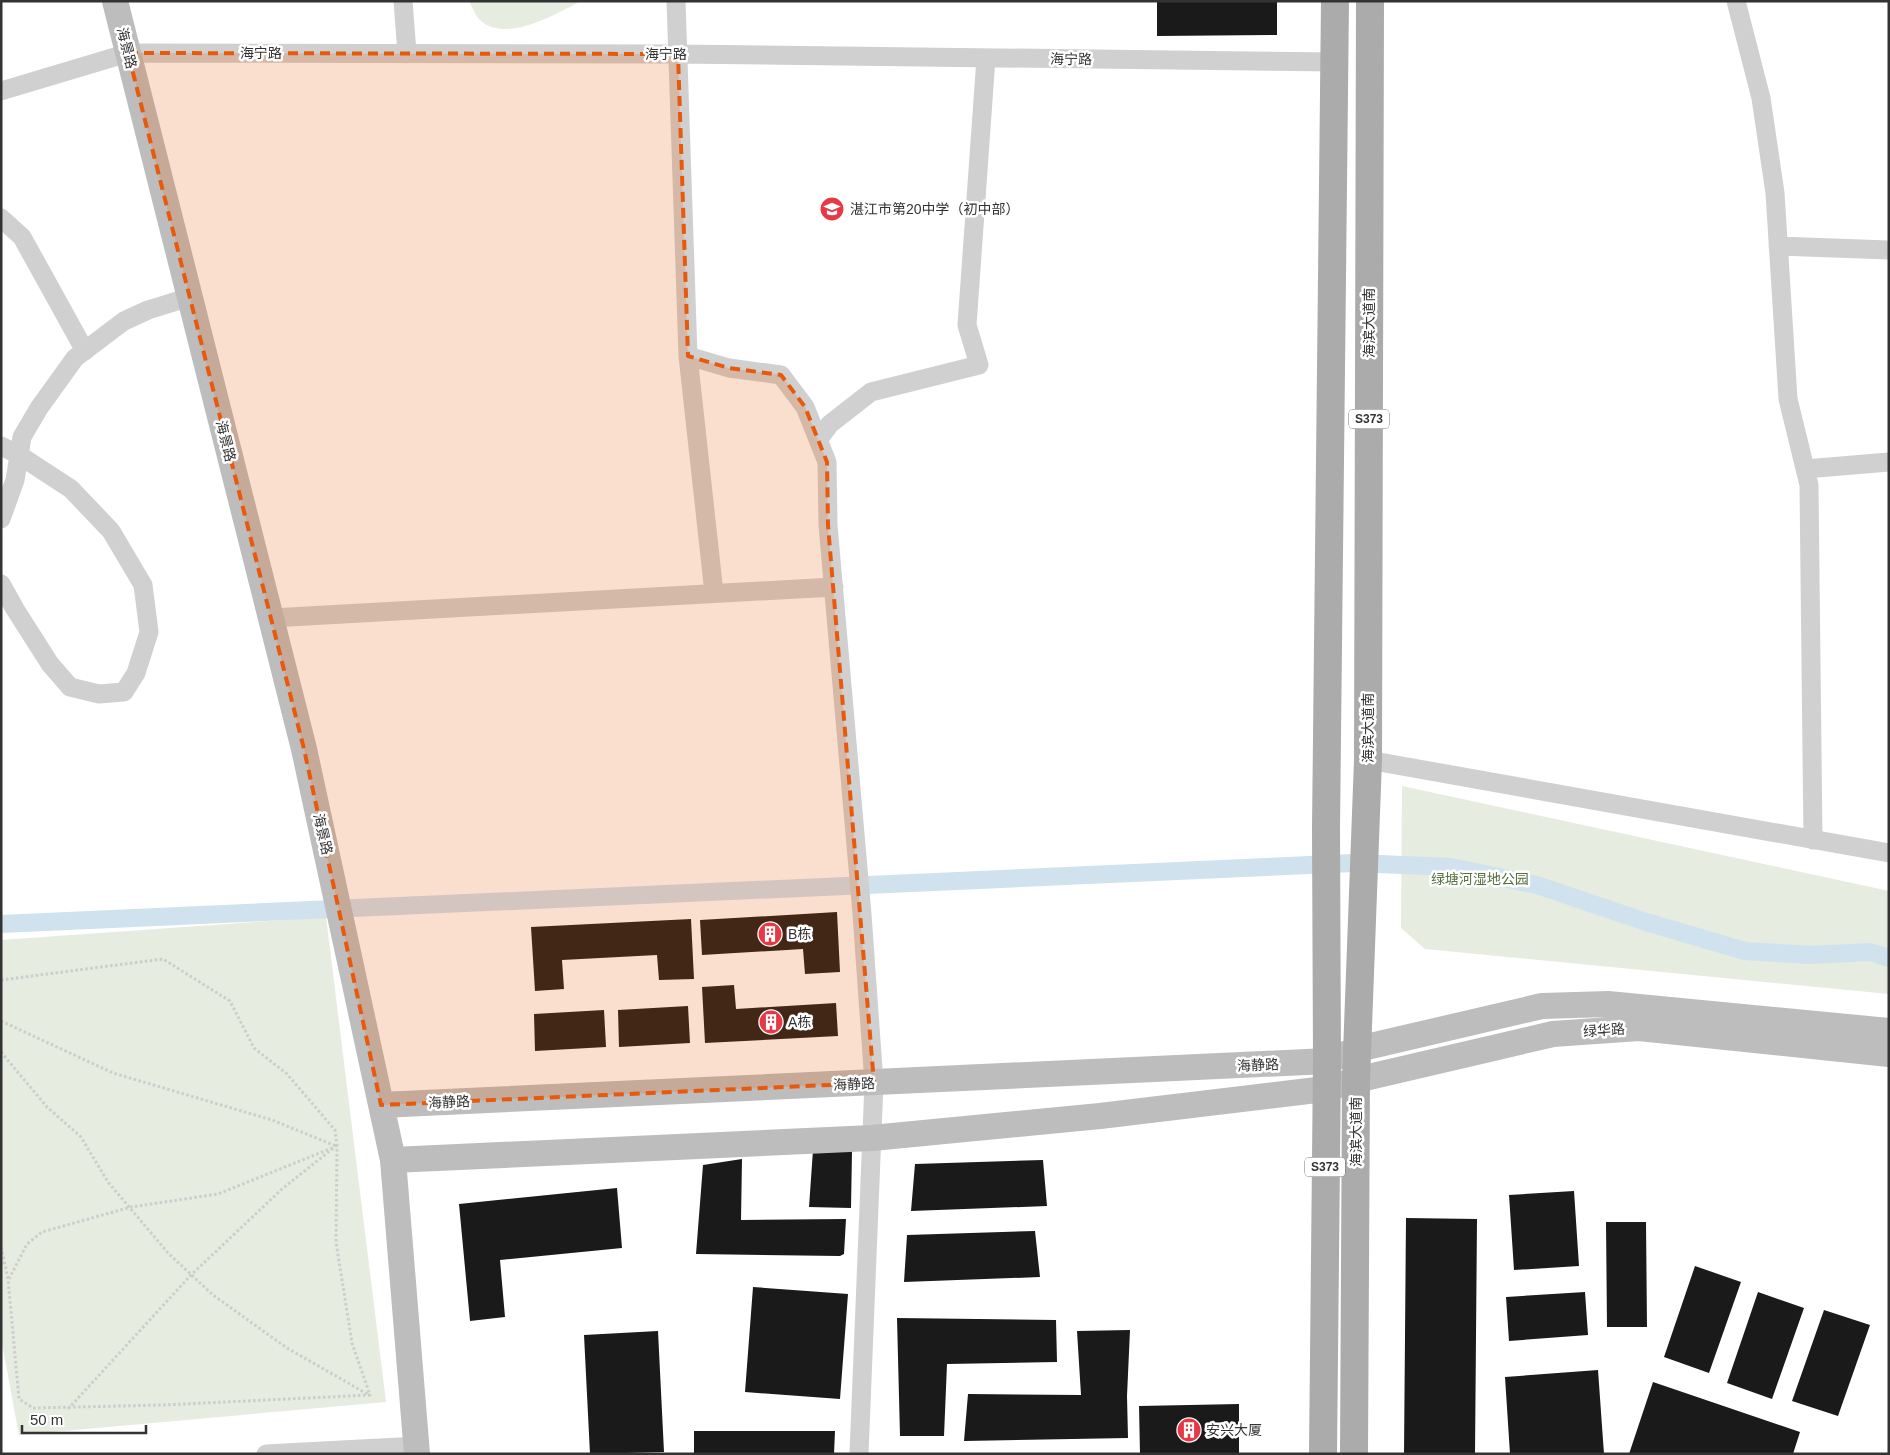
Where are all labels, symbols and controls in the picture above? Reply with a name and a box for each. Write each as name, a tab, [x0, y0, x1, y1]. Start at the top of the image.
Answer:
street label: 海景路	[114, 26, 140, 70]
street label: 海宁路	[240, 45, 282, 61]
street label: 海宁路	[645, 46, 687, 62]
street label: 海宁路	[1050, 51, 1092, 67]
school or university icon: 湛江市第20中学（初中部）	[819, 196, 845, 222]
place label: 湛江市第20中学（初中部）	[850, 201, 1020, 217]
street label: 海滨大道南	[1361, 288, 1377, 358]
road number: S373	[1349, 409, 1389, 428]
street label: 海景路	[213, 419, 239, 463]
street label: 海滨大道南	[1360, 693, 1376, 763]
street label: 海景路	[310, 812, 336, 856]
park label: 绿塘河湿地公园	[1431, 871, 1529, 887]
building icon: B栋	[757, 921, 783, 947]
place label: B栋	[788, 926, 811, 942]
building icon: A栋	[758, 1009, 784, 1035]
place label: A栋	[788, 1014, 811, 1030]
street label: 绿华路	[1582, 1021, 1626, 1039]
street label: 海静路	[1237, 1056, 1279, 1074]
street label: 海静路	[833, 1075, 875, 1093]
street label: 海静路	[428, 1093, 470, 1111]
street label: 海滨大道南	[1348, 1097, 1364, 1167]
road number: S373	[1305, 1158, 1345, 1176]
scale bar	[22, 1402, 146, 1434]
text: 50 m	[30, 1411, 63, 1428]
building icon: 安兴大厦	[1176, 1417, 1202, 1443]
place label: 安兴大厦	[1206, 1422, 1262, 1438]

